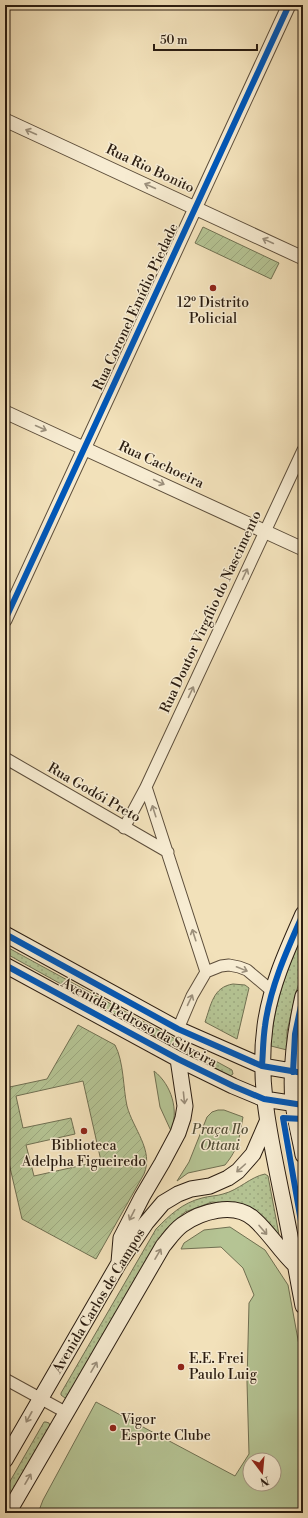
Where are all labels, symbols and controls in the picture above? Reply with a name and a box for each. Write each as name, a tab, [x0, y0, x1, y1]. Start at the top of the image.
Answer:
scale bar	[154, 26, 257, 52]
text: 50 m	[160, 33, 188, 48]
one-way arrow	[26, 128, 38, 136]
street label: Rua Rio Bonito	[103, 141, 197, 197]
one-way arrow	[144, 182, 156, 189]
street label: Rua Coronel Emídio Piedade	[89, 220, 183, 394]
one-way arrow	[262, 237, 274, 244]
marker: 12º Distrito Policial	[208, 283, 218, 293]
place label: 12º Distrito Policial	[177, 294, 249, 328]
one-way arrow	[34, 424, 46, 432]
street label: Rua Cachoeira	[115, 437, 207, 493]
one-way arrow	[152, 479, 164, 486]
street label: Rua Doutor Virgílio do Nascimento	[156, 508, 266, 716]
one-way arrow	[242, 569, 249, 581]
one-way arrow	[188, 687, 195, 699]
street label: Rua Godói Preto	[44, 759, 144, 827]
one-way arrow	[150, 805, 158, 817]
one-way arrow	[190, 929, 197, 942]
one-way arrow	[235, 965, 247, 973]
street label: Avenida Pedroso da Silveira	[57, 974, 221, 1072]
one-way arrow	[187, 994, 194, 1006]
one-way arrow	[180, 1091, 188, 1104]
park label: Praça Ilo Ottani	[191, 1121, 248, 1155]
marker: Biblioteca Adelpha Figueiredo	[79, 1126, 89, 1136]
place label: Biblioteca Adelpha Figueiredo	[21, 1137, 146, 1171]
one-way arrow	[236, 1163, 246, 1172]
one-way arrow	[128, 1209, 136, 1221]
one-way arrow	[259, 1224, 268, 1235]
street label: Avenida Carlos de Campos	[48, 1225, 149, 1378]
one-way arrow	[155, 1248, 163, 1260]
place label: E.E. Frei Paulo Luig	[189, 1350, 258, 1384]
one-way arrow	[90, 1361, 98, 1373]
marker: E.E. Frei Paulo Luig	[176, 1362, 186, 1372]
one-way arrow	[25, 1411, 32, 1423]
place label: Vigor Esporte Clube	[120, 1411, 211, 1445]
marker: Vigor Esporte Clube	[108, 1423, 118, 1433]
north arrow	[242, 1452, 282, 1492]
one-way arrow	[25, 1473, 33, 1485]
text: N	[258, 1473, 271, 1489]

